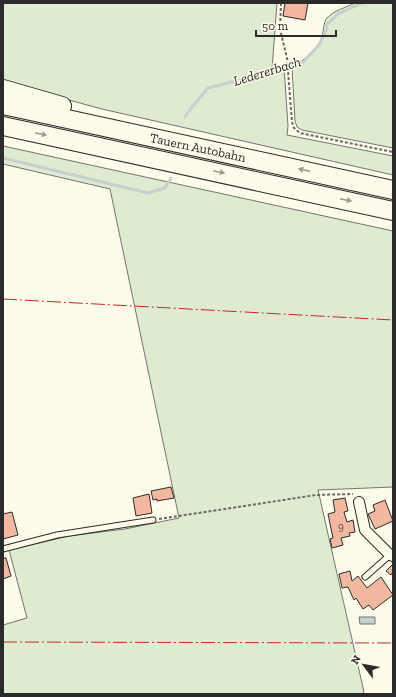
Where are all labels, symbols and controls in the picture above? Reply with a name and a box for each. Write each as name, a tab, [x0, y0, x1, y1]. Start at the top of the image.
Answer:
scale bar	[256, 12, 336, 38]
text: 50 m	[262, 19, 289, 33]
water label: Ledererbach	[231, 53, 303, 90]
street label: Tauern Autobahn	[149, 130, 248, 165]
one-way arrow	[35, 131, 47, 137]
one-way arrow	[297, 166, 310, 172]
one-way arrow	[213, 170, 225, 176]
one-way arrow	[340, 198, 352, 204]
house number: 9	[338, 520, 344, 533]
north arrow	[344, 645, 384, 685]
text: N	[348, 652, 364, 667]

